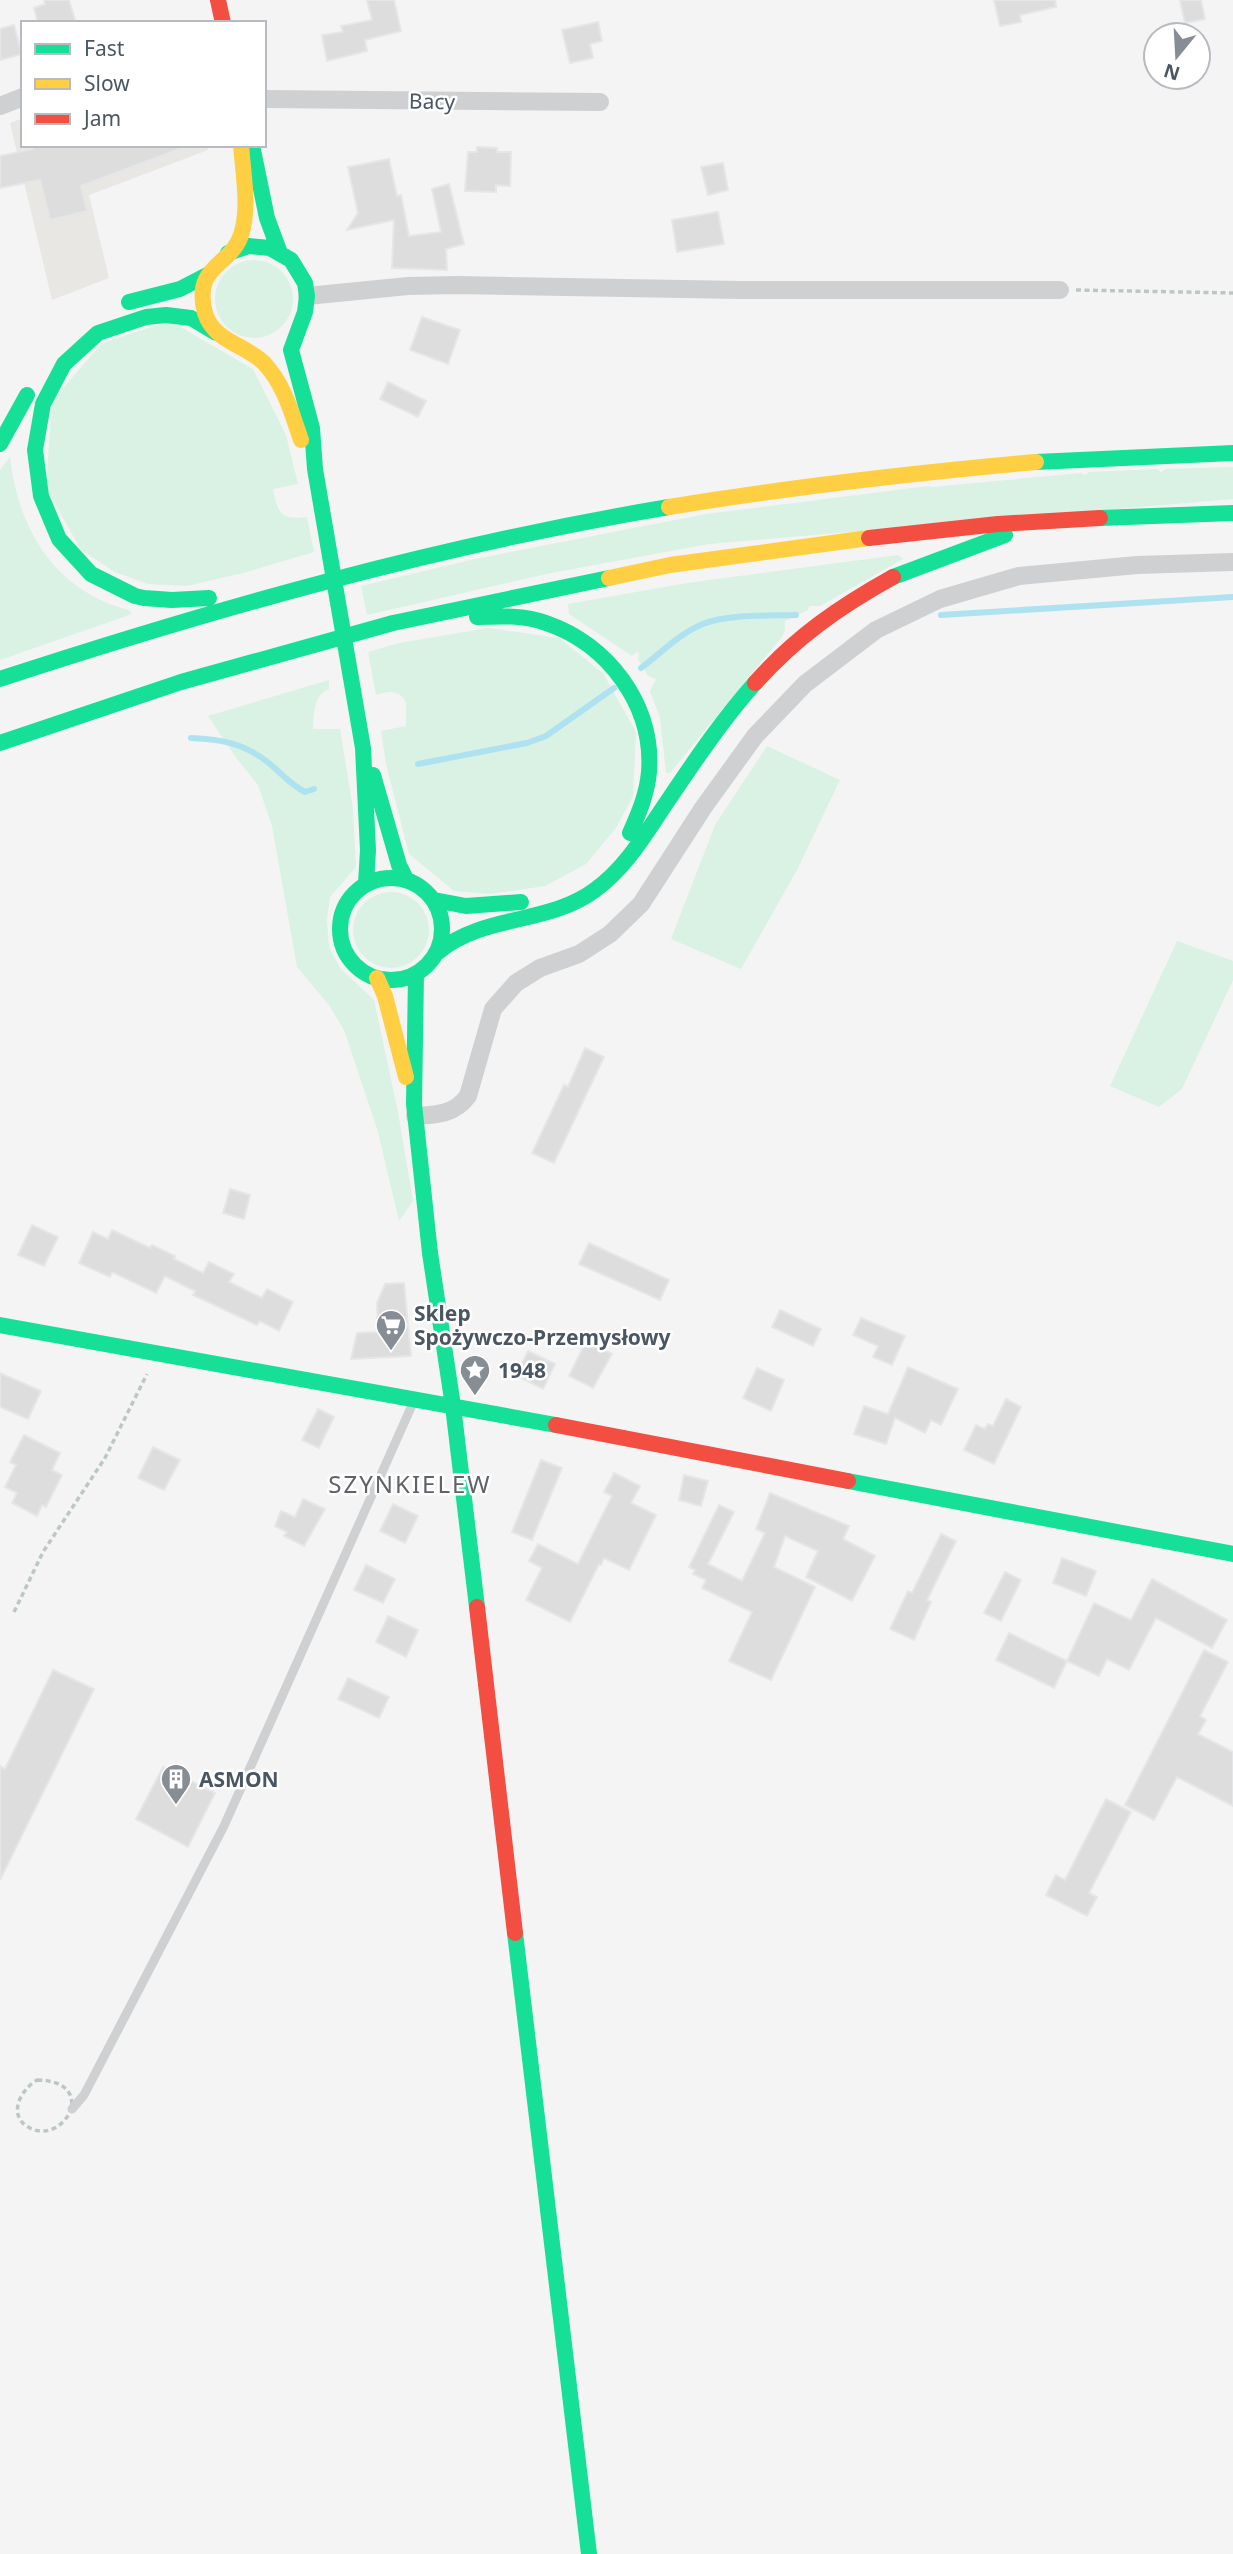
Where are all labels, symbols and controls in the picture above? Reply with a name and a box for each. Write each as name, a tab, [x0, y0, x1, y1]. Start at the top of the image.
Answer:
legend	[21, 21, 266, 147]
north arrow	[1142, 21, 1212, 91]
text: Fast	[84, 34, 125, 62]
text: N	[1160, 57, 1183, 87]
text: Slow	[84, 69, 130, 97]
street label: Bacy	[409, 87, 456, 115]
text: Jam	[82, 104, 121, 132]
place label: Sklep Spożywczo-Przemysłowy	[414, 1299, 671, 1351]
supermarket icon: Sklep Spożywczo-Przemysłowy	[374, 1308, 408, 1352]
place icon: 1948	[458, 1353, 492, 1397]
place label: 1948	[498, 1356, 546, 1384]
district label: SZYNKIELEW	[328, 1467, 492, 1500]
building icon: ASMON	[159, 1762, 193, 1806]
place label: ASMON	[199, 1765, 279, 1793]

